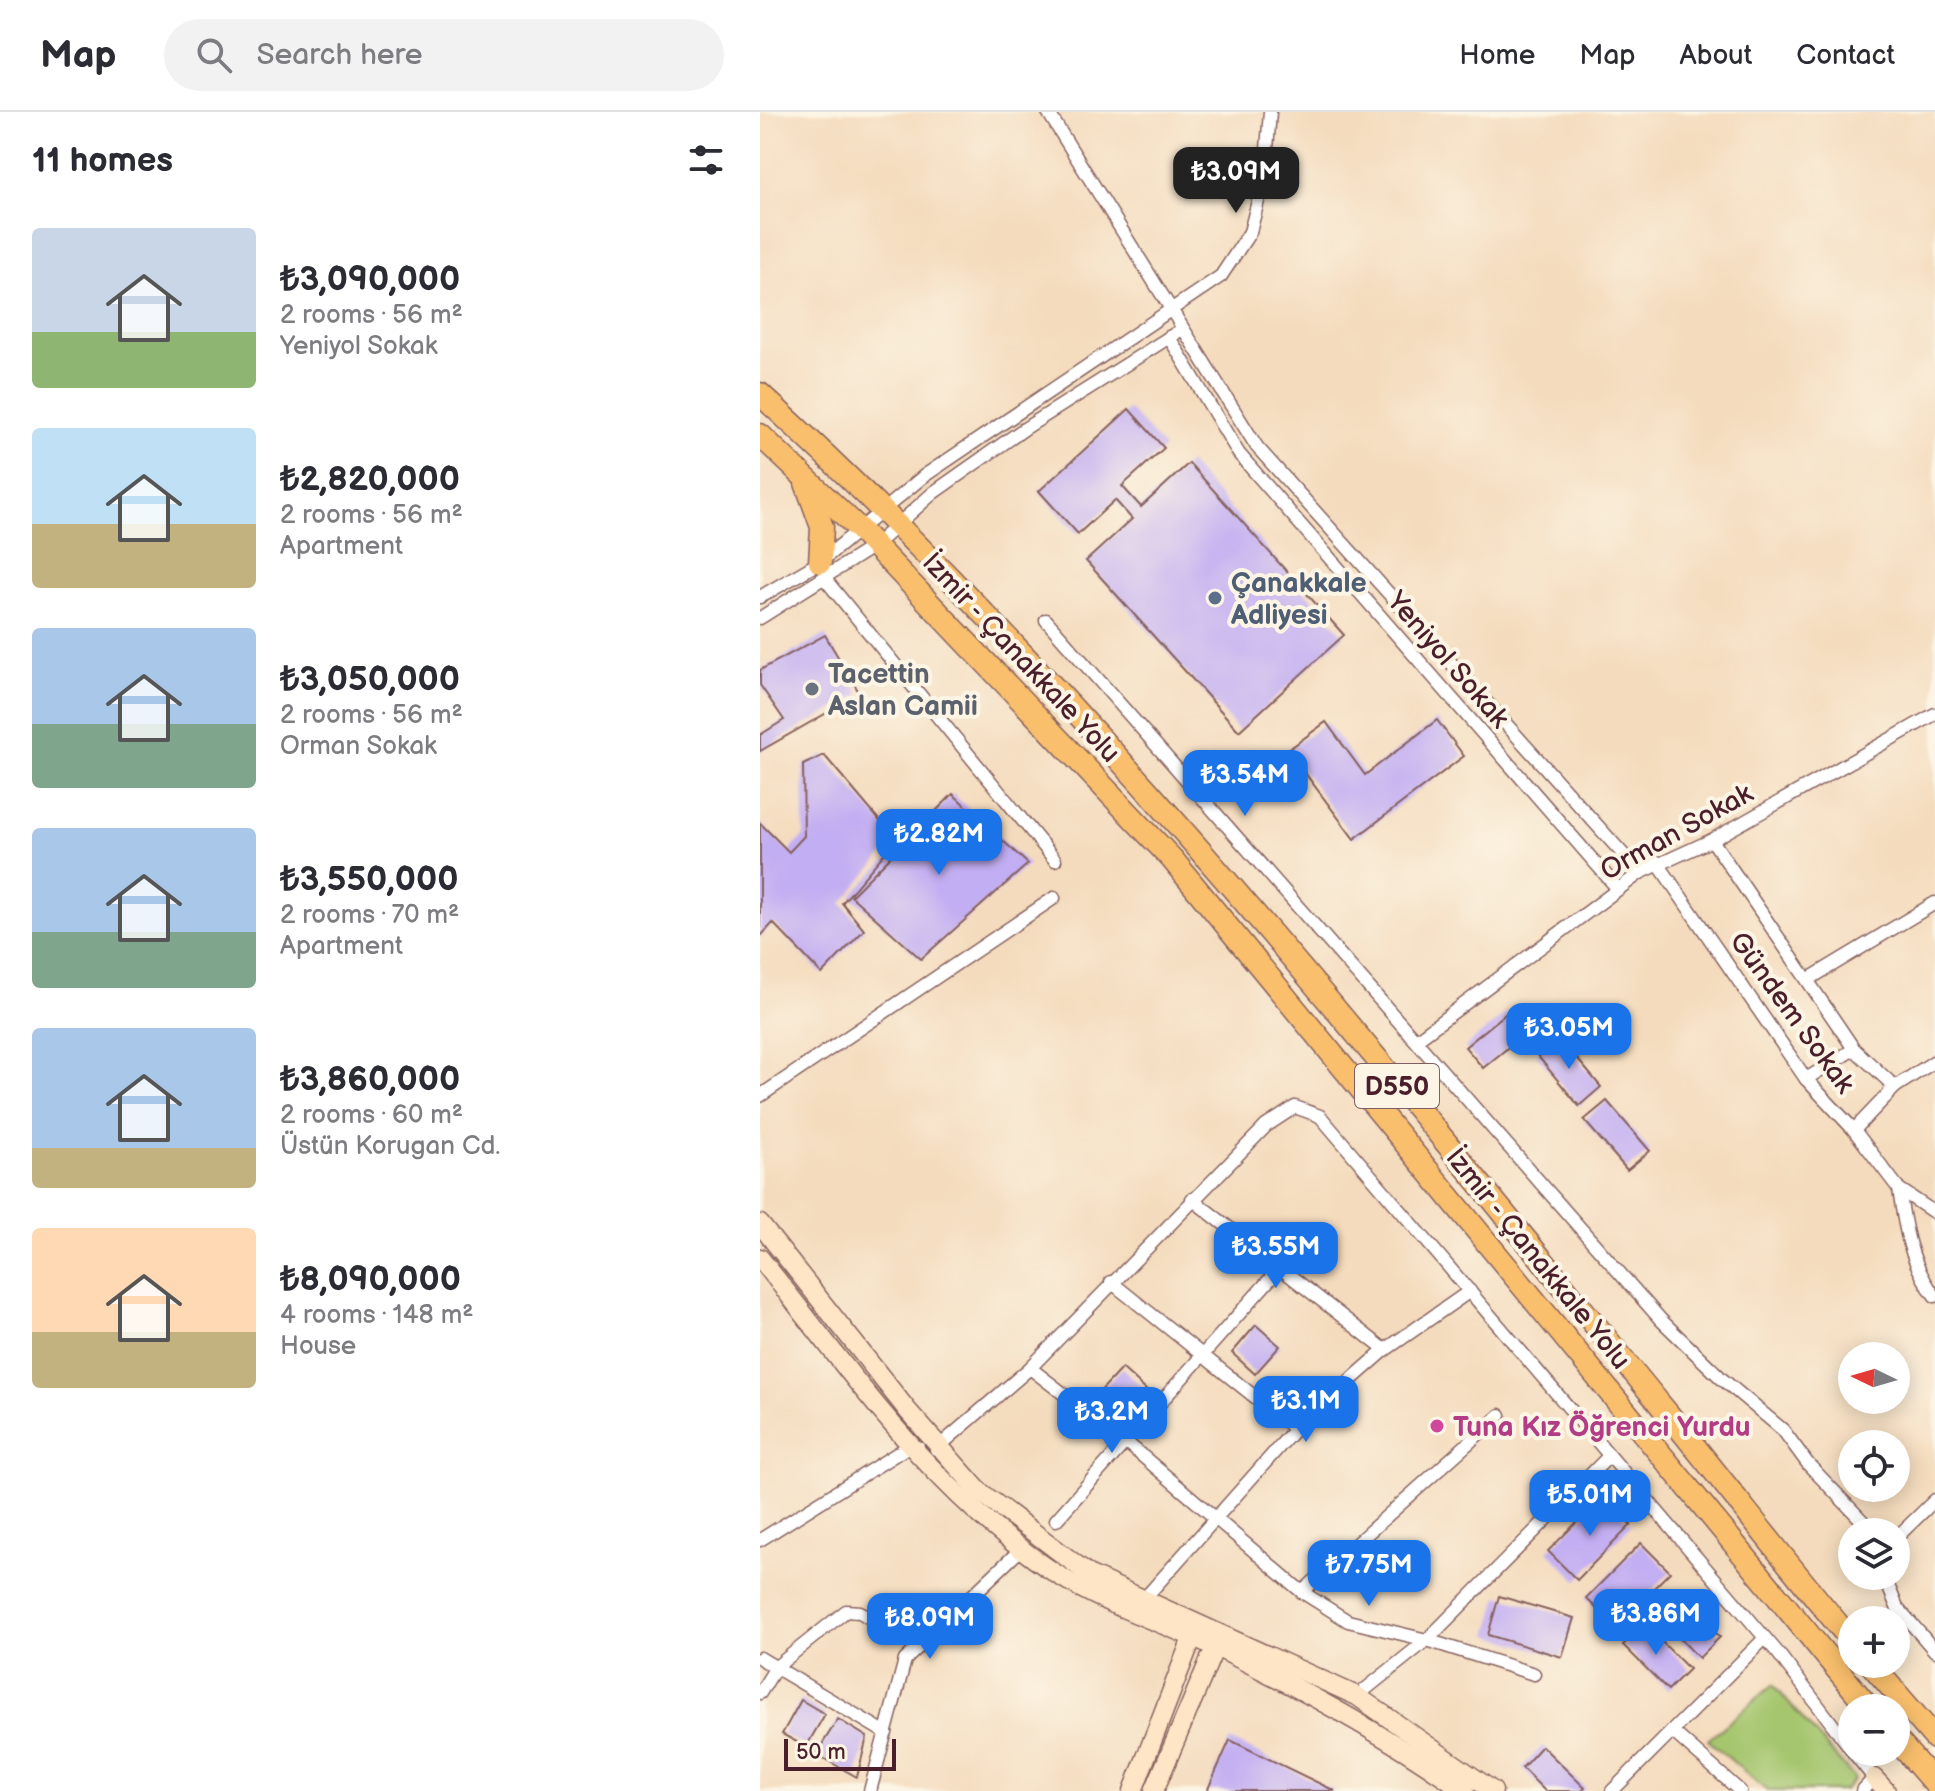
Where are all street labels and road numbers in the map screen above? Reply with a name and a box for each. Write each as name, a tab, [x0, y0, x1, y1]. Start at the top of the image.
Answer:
street label: İzmir - Çanakkale Yolu	[915, 546, 1127, 770]
street label: Yeniyol Sokak	[1379, 584, 1516, 735]
street label: Orman Sokak	[1595, 777, 1759, 888]
street label: Gündem Sokak	[1722, 926, 1861, 1100]
road number: D550	[1355, 1064, 1439, 1108]
street label: İzmir - Çanakkale Yolu	[1439, 1141, 1638, 1376]

